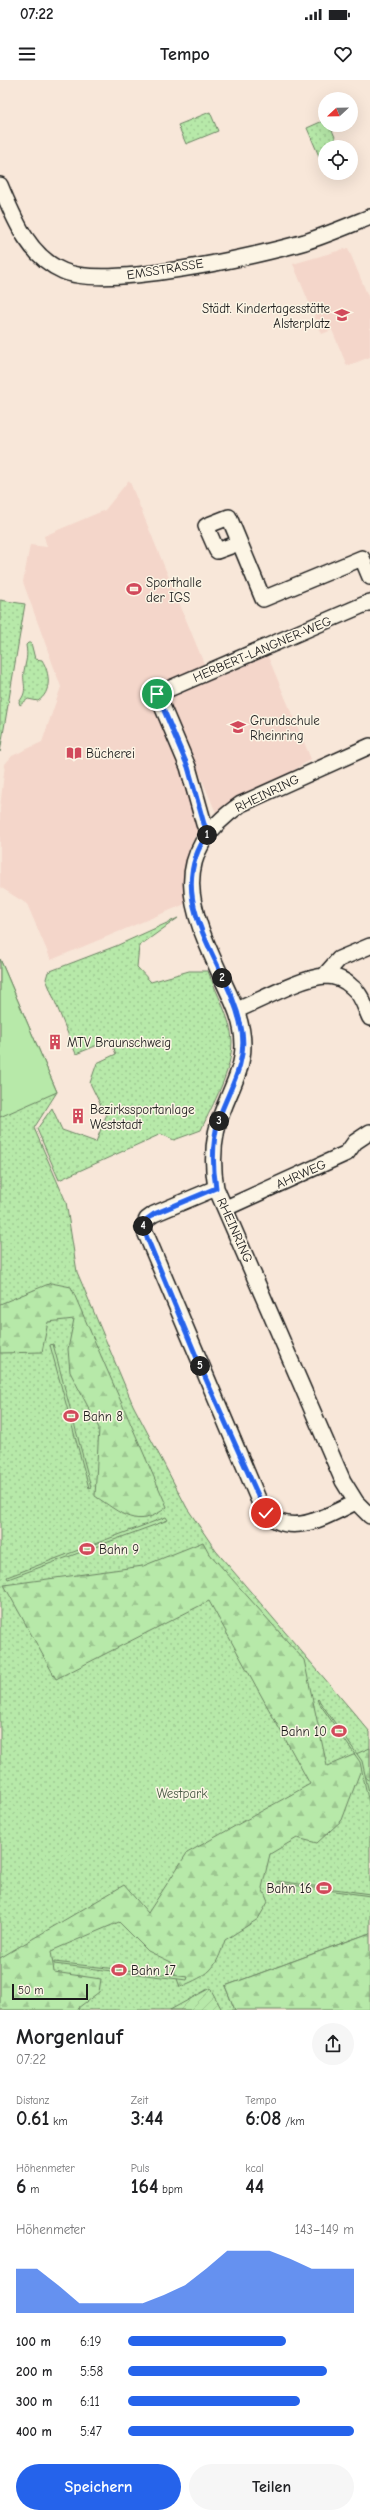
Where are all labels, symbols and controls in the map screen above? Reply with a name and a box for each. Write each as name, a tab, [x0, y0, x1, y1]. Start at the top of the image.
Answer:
text: 07:22	[20, 5, 53, 23]
icon: menu	[16, 43, 38, 65]
icon: heart	[332, 43, 354, 65]
text: Tempo	[160, 44, 210, 65]
north arrow	[318, 92, 358, 132]
map controls	[318, 92, 358, 180]
button: locate	[318, 140, 358, 180]
street label: EMSSTRASSE	[126, 256, 205, 282]
place label: Städt. Kindertagesstätte Alsterplatz	[202, 301, 330, 331]
school or university icon: Städt. Kindertagesstätte Alsterplatz	[333, 306, 351, 324]
place label: Sporthalle der IGS	[146, 575, 202, 605]
sports icon: Sporthalle der IGS	[125, 580, 143, 598]
street label: HERBERT-LANGNER-WEG	[191, 613, 333, 685]
pin	[140, 677, 174, 711]
icon: arrive	[146, 683, 168, 705]
place label: Grundschule Rheinring	[250, 713, 320, 743]
school or university icon: Grundschule Rheinring	[229, 718, 247, 736]
library icon: Bücherei	[65, 744, 83, 762]
place label: Bücherei	[86, 746, 135, 761]
street label: RHEINRING	[233, 771, 301, 815]
pin: 1	[197, 825, 217, 845]
text: 1	[205, 828, 209, 841]
pin: 2	[212, 968, 232, 988]
text: 2	[219, 971, 225, 984]
building icon: MTV Braunschweig	[46, 1033, 64, 1051]
place label: MTV Braunschweig	[67, 1035, 171, 1050]
place label: Bezirkssportanlage Weststadt	[90, 1102, 195, 1132]
building icon: Bezirkssportanlage Weststadt	[69, 1107, 87, 1125]
pin: 3	[209, 1111, 229, 1131]
text: 3	[216, 1114, 222, 1127]
street label: AHRWEG	[274, 1156, 328, 1192]
street label: RHEINRING	[214, 1195, 256, 1265]
pin: 4	[133, 1216, 153, 1236]
text: 4	[140, 1219, 146, 1232]
pin: 5	[190, 1356, 210, 1376]
text: 5	[197, 1359, 203, 1372]
sports icon: Bahn 8	[62, 1407, 80, 1425]
place label: Bahn 8	[83, 1409, 123, 1424]
pin	[249, 1496, 283, 1530]
icon: check	[255, 1502, 277, 1524]
sports icon: Bahn 9	[78, 1540, 96, 1558]
place label: Bahn 9	[99, 1542, 139, 1557]
sports icon: Bahn 10	[330, 1722, 348, 1740]
place label: Bahn 10	[281, 1724, 327, 1739]
park label: Westpark	[156, 1786, 208, 1801]
sports icon: Bahn 16	[315, 1879, 333, 1897]
place label: Bahn 16	[267, 1881, 312, 1896]
sports icon: Bahn 17	[110, 1961, 128, 1979]
place label: Bahn 17	[131, 1963, 176, 1978]
scale bar	[12, 1982, 88, 2001]
text: 50 m	[18, 1984, 43, 1997]
button: share	[312, 2023, 354, 2065]
text: Morgenlauf	[16, 2024, 123, 2050]
text: 07:22	[16, 2052, 46, 2067]
text: Distanz	[16, 2094, 49, 2107]
text: Zeit	[131, 2094, 148, 2107]
text: Tempo	[245, 2094, 276, 2107]
text: 0.61	[16, 2107, 49, 2130]
text: 3:44	[131, 2107, 163, 2130]
text: 6:08	[245, 2107, 282, 2130]
text: km	[49, 2115, 68, 2128]
text: /km	[282, 2115, 305, 2128]
text: Höhenmeter	[16, 2162, 75, 2175]
text: Puls	[131, 2162, 149, 2175]
text: kcal	[245, 2162, 264, 2175]
text: 6	[16, 2175, 26, 2198]
text: 164	[131, 2175, 158, 2198]
text: 44	[245, 2175, 264, 2198]
text: m	[26, 2183, 39, 2196]
text: bpm	[158, 2183, 183, 2196]
text: Höhenmeter	[16, 2222, 85, 2237]
text: 143–149 m	[295, 2222, 354, 2237]
text: 100 m	[16, 2334, 51, 2349]
text: 6:19	[80, 2334, 101, 2349]
text: 200 m	[16, 2364, 52, 2379]
text: 5:58	[80, 2364, 103, 2379]
text: 300 m	[16, 2394, 52, 2409]
text: 6:11	[80, 2394, 100, 2409]
text: 400 m	[16, 2424, 52, 2439]
text: 5:47	[80, 2424, 102, 2439]
button: Speichern	[16, 2464, 181, 2510]
button: Teilen	[189, 2464, 354, 2510]

